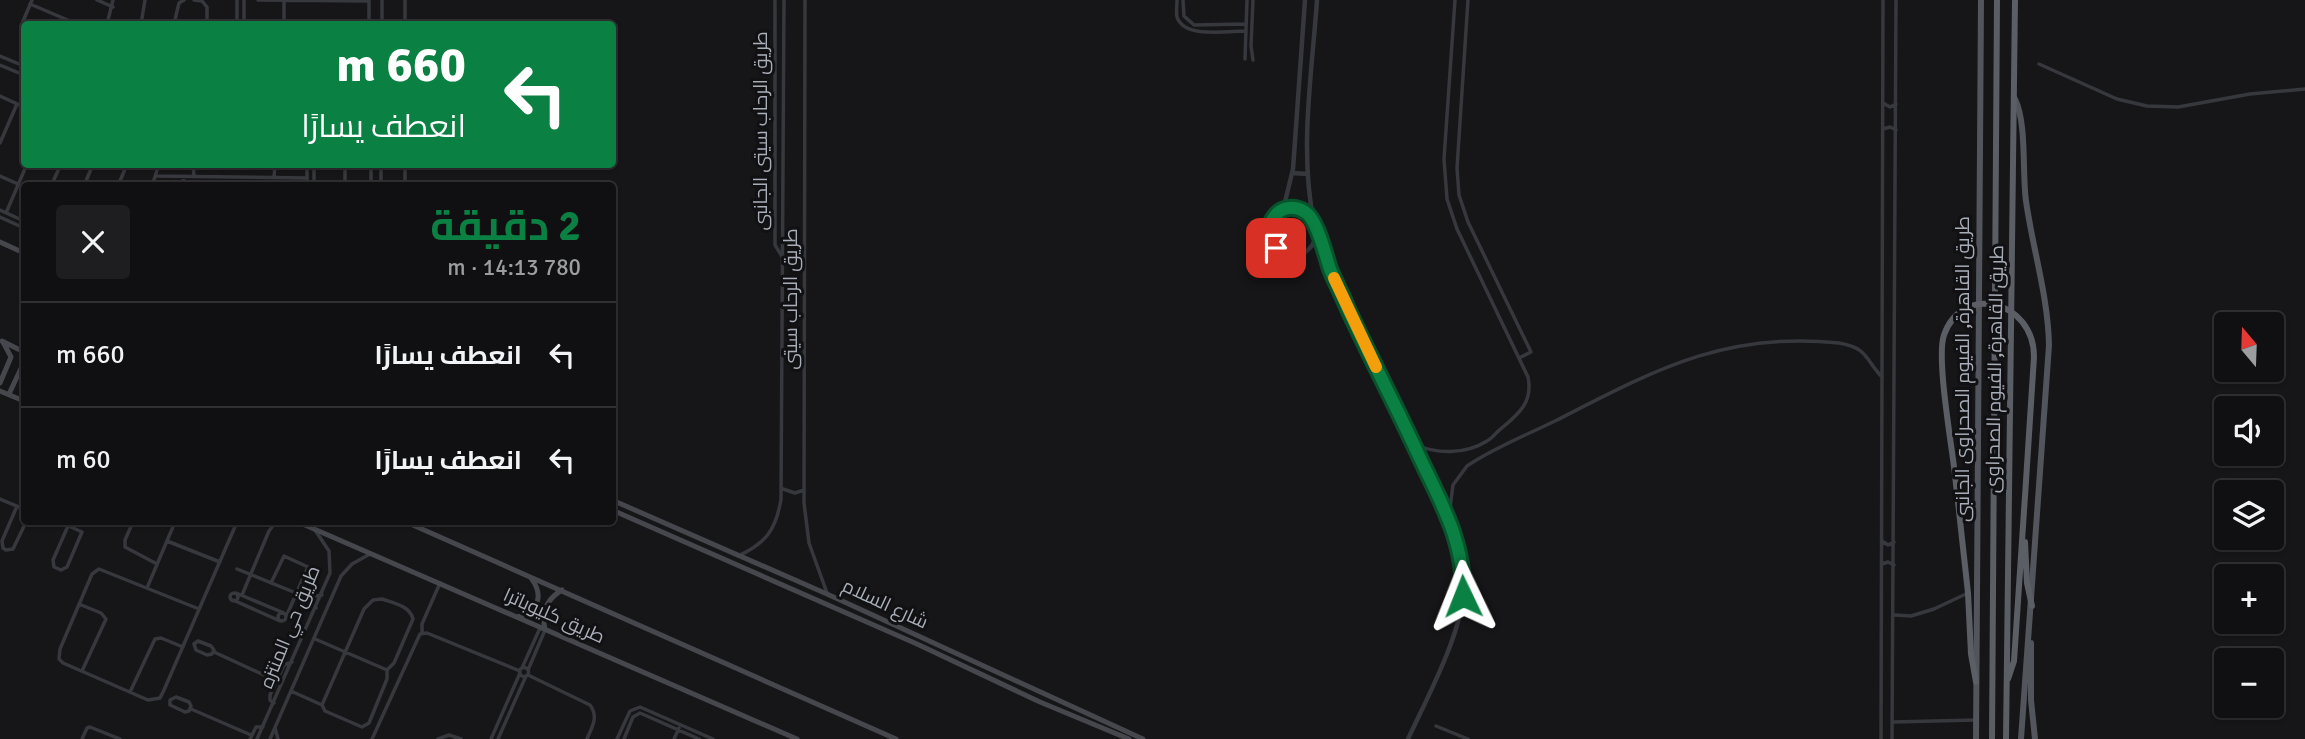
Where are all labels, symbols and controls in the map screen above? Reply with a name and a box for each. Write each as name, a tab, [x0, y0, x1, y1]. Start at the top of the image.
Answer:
street label: طريق الرحاب سيتى الجانبى	[749, 31, 773, 231]
text: 660 m	[336, 35, 466, 95]
icon: left	[490, 49, 581, 140]
text: انعطف يسارًا	[301, 107, 466, 146]
text: 2 دقيقة	[430, 201, 581, 252]
button: close	[56, 205, 130, 279]
street label: طريق القاهرة, الفيوم الصحراوى الجانبى	[1951, 216, 1976, 522]
pin	[1246, 218, 1306, 278]
street label: طريق الرحاب سيتى	[779, 228, 803, 370]
icon: arrive	[1257, 229, 1295, 267]
street label: طريق القاهرة, الفيوم الصحراوى	[1981, 245, 2010, 493]
text: 780 m · 14:13	[447, 253, 581, 282]
north arrow	[2214, 312, 2284, 382]
map controls	[2214, 312, 2284, 718]
icon: left	[543, 336, 581, 374]
text: 660 m	[56, 339, 125, 371]
text: انعطف يسارًا	[374, 340, 522, 372]
button: sound	[2214, 396, 2284, 466]
icon: left	[543, 441, 581, 479]
text: 60 m	[56, 444, 111, 476]
text: انعطف يسارًا	[374, 445, 522, 477]
button: layers	[2214, 480, 2284, 550]
position arrow	[1426, 559, 1500, 633]
street label: طريق حي المنتزه	[254, 562, 327, 693]
button: +	[2214, 564, 2284, 634]
street label: شارع السلام	[838, 574, 932, 635]
street label: طريق كليوباترا	[500, 583, 608, 649]
button: −	[2214, 648, 2284, 718]

